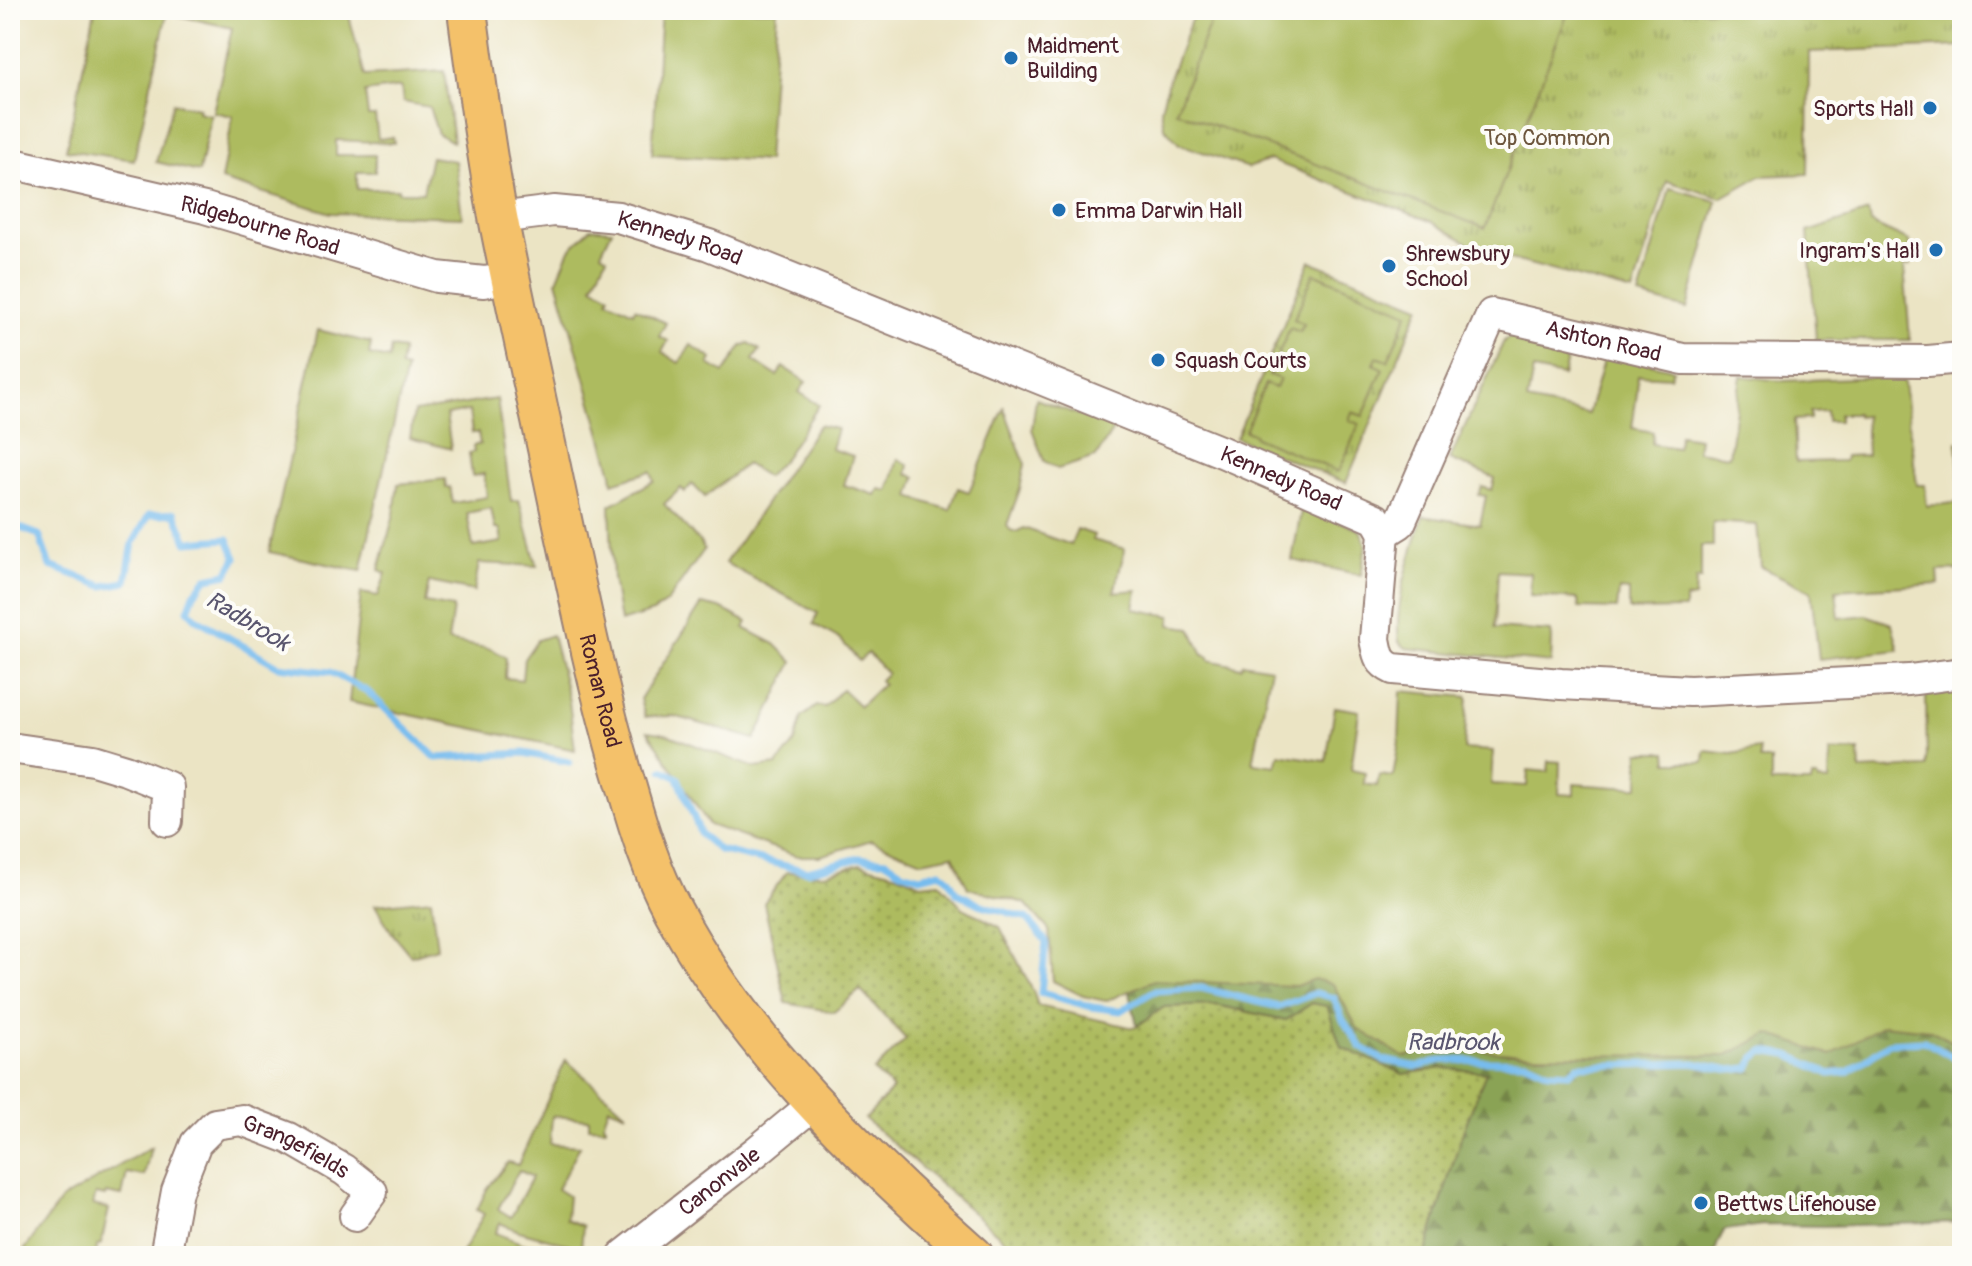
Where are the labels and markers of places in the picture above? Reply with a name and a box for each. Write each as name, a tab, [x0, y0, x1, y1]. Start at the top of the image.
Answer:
place label: Maidment Building	[1027, 32, 1119, 85]
marker: Maidment Building	[1002, 49, 1020, 67]
place label: Sports Hall	[1813, 95, 1914, 123]
marker: Sports Hall	[1921, 99, 1939, 117]
place label: Emma Darwin Hall	[1075, 197, 1243, 225]
marker: Emma Darwin Hall	[1050, 201, 1068, 219]
place label: Ingram's Hall	[1799, 237, 1920, 265]
place label: Shrewsbury School	[1405, 240, 1510, 293]
marker: Ingram's Hall	[1927, 241, 1945, 259]
marker: Shrewsbury School	[1380, 257, 1398, 275]
place label: Squash Courts	[1174, 347, 1307, 375]
marker: Squash Courts	[1149, 351, 1167, 369]
place label: Bettws Lifehouse	[1717, 1190, 1876, 1218]
marker: Bettws Lifehouse	[1692, 1194, 1710, 1212]

